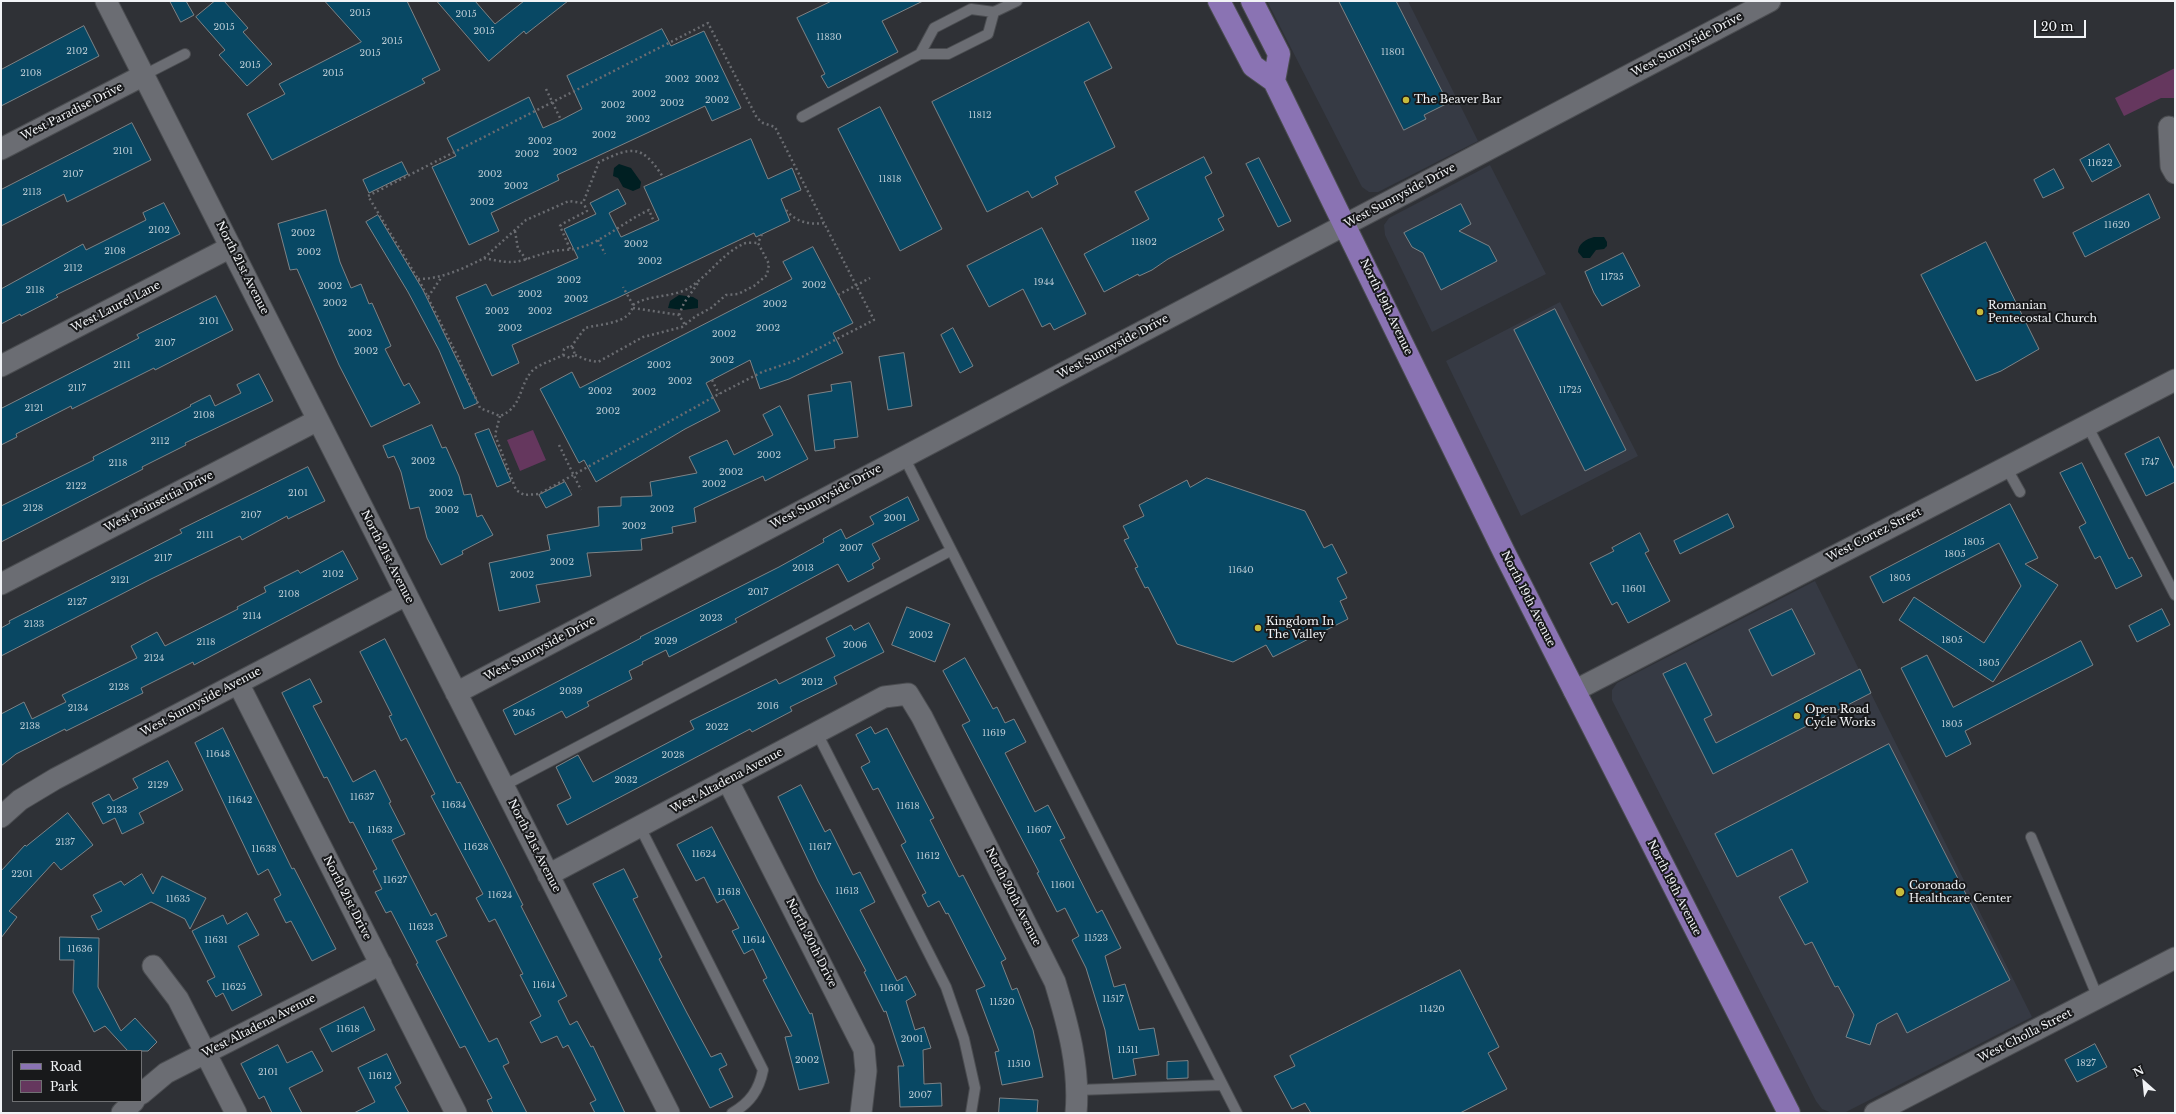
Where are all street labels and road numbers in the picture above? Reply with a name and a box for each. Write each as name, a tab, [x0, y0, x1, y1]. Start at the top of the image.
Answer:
street label: West Sunnyside Drive	[1629, 10, 1745, 80]
street label: West Paradise Drive	[19, 81, 125, 143]
street label: West Sunnyside Drive	[1342, 161, 1458, 231]
street label: North 21st Avenue	[213, 219, 271, 317]
street label: North 19th Avenue	[1357, 257, 1415, 357]
street label: West Laurel Lane	[69, 279, 163, 335]
street label: West Sunnyside Drive	[1055, 312, 1171, 382]
street label: West Sunnyside Drive	[768, 462, 884, 532]
street label: West Poinsettia Drive	[102, 469, 216, 535]
street label: West Cortez Street	[1824, 505, 1924, 565]
street label: North 21st Avenue	[358, 508, 416, 606]
street label: North 19th Avenue	[1498, 549, 1558, 649]
street label: West Sunnyside Drive	[482, 614, 598, 684]
street label: West Sunnyside Avenue	[139, 665, 263, 739]
street label: West Altadena Avenue	[669, 746, 785, 816]
street label: North 21st Avenue	[505, 797, 563, 895]
street label: North 19th Avenue	[1644, 838, 1704, 938]
street label: North 20th Avenue	[983, 846, 1043, 948]
street label: North 21st Drive	[320, 854, 374, 942]
street label: North 20th Drive	[783, 896, 839, 990]
street label: West Altadena Avenue	[200, 992, 318, 1060]
street label: West Cholla Street	[1976, 1007, 2074, 1065]

